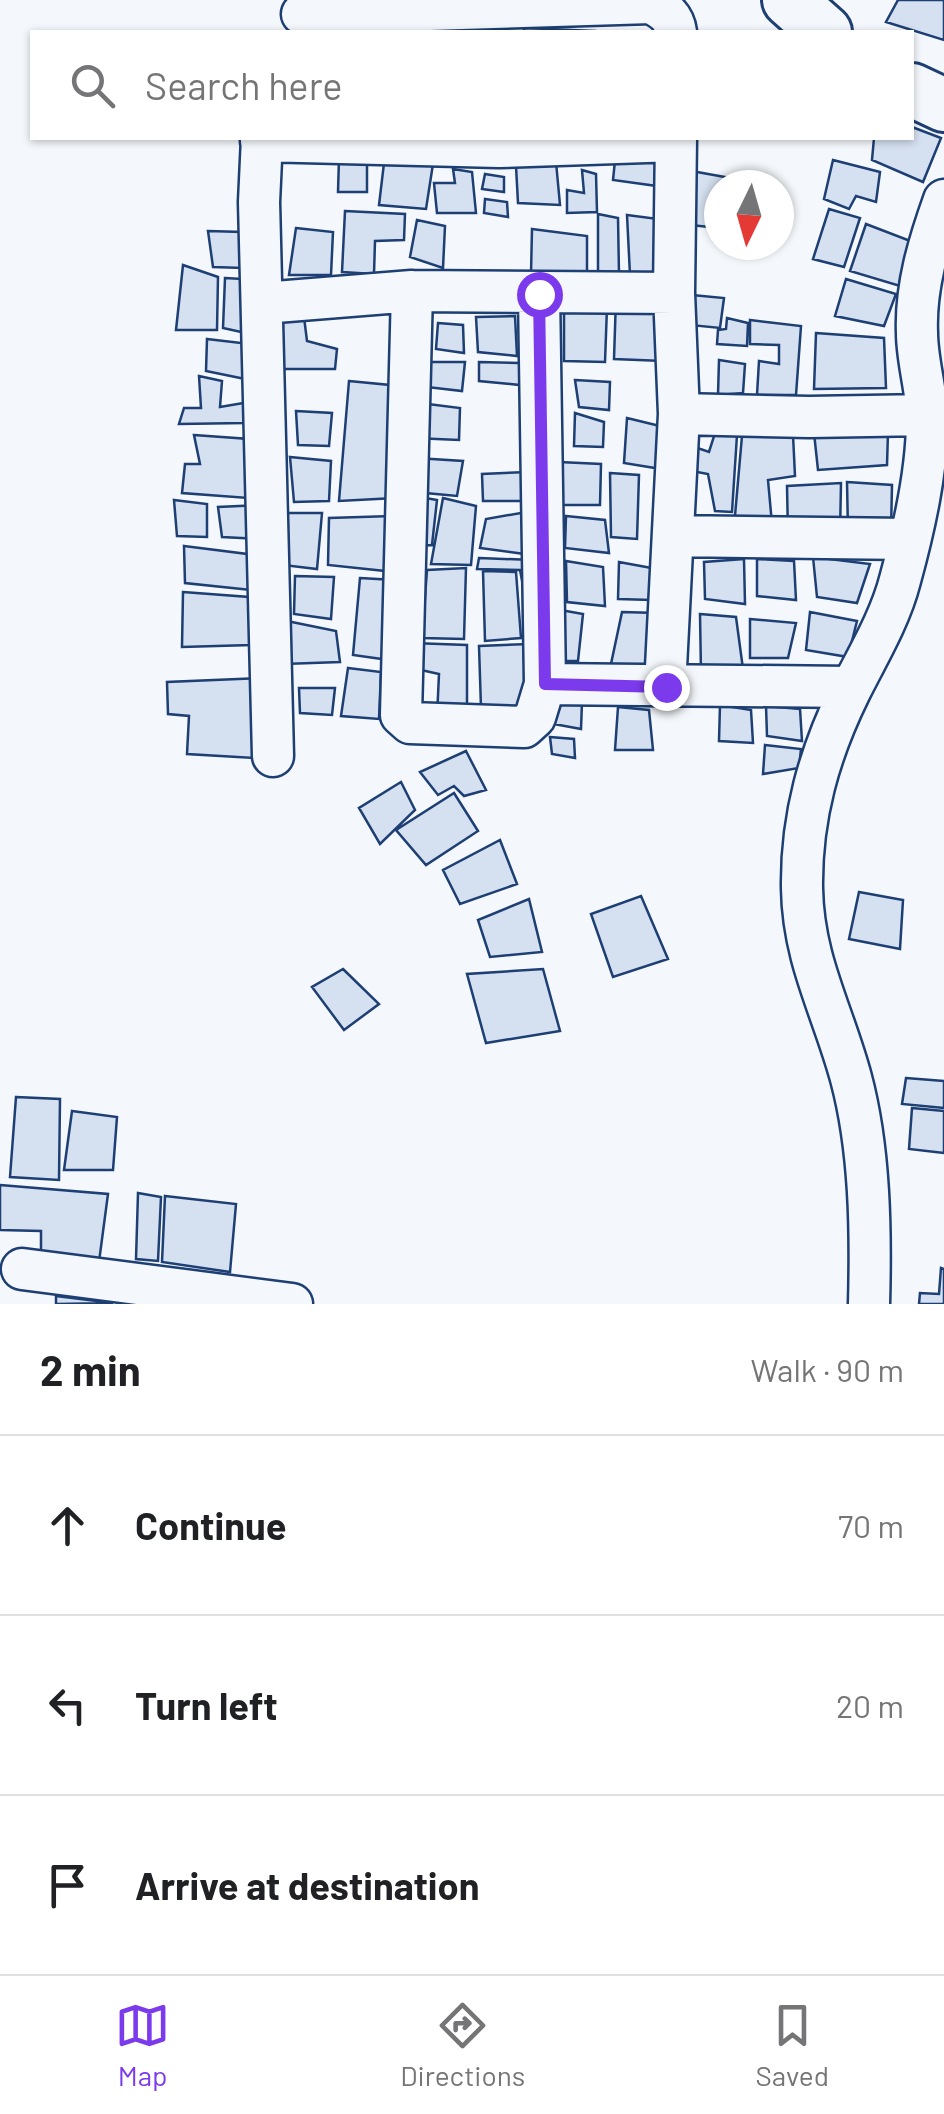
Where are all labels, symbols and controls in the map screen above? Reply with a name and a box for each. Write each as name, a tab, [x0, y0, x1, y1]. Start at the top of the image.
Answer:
search box	[30, 30, 914, 140]
icon: search	[65, 58, 120, 113]
text: Search here	[145, 62, 343, 108]
north arrow	[704, 170, 794, 260]
route start	[517, 272, 563, 318]
route end	[644, 665, 690, 711]
text: 2 min	[40, 1344, 141, 1394]
text: Walk · 90 m	[751, 1350, 904, 1388]
icon: ahead	[40, 1498, 95, 1553]
text: Continue	[135, 1502, 286, 1548]
text: 70 m	[838, 1506, 904, 1544]
icon: left	[40, 1678, 95, 1733]
text: Turn left	[135, 1682, 278, 1728]
text: 20 m	[836, 1686, 904, 1724]
icon: arrive	[40, 1858, 95, 1913]
text: Arrive at destination	[135, 1862, 480, 1908]
tab: Map	[115, 1998, 170, 2092]
tab: Directions	[400, 1998, 525, 2092]
tab: Saved	[755, 1998, 829, 2092]

